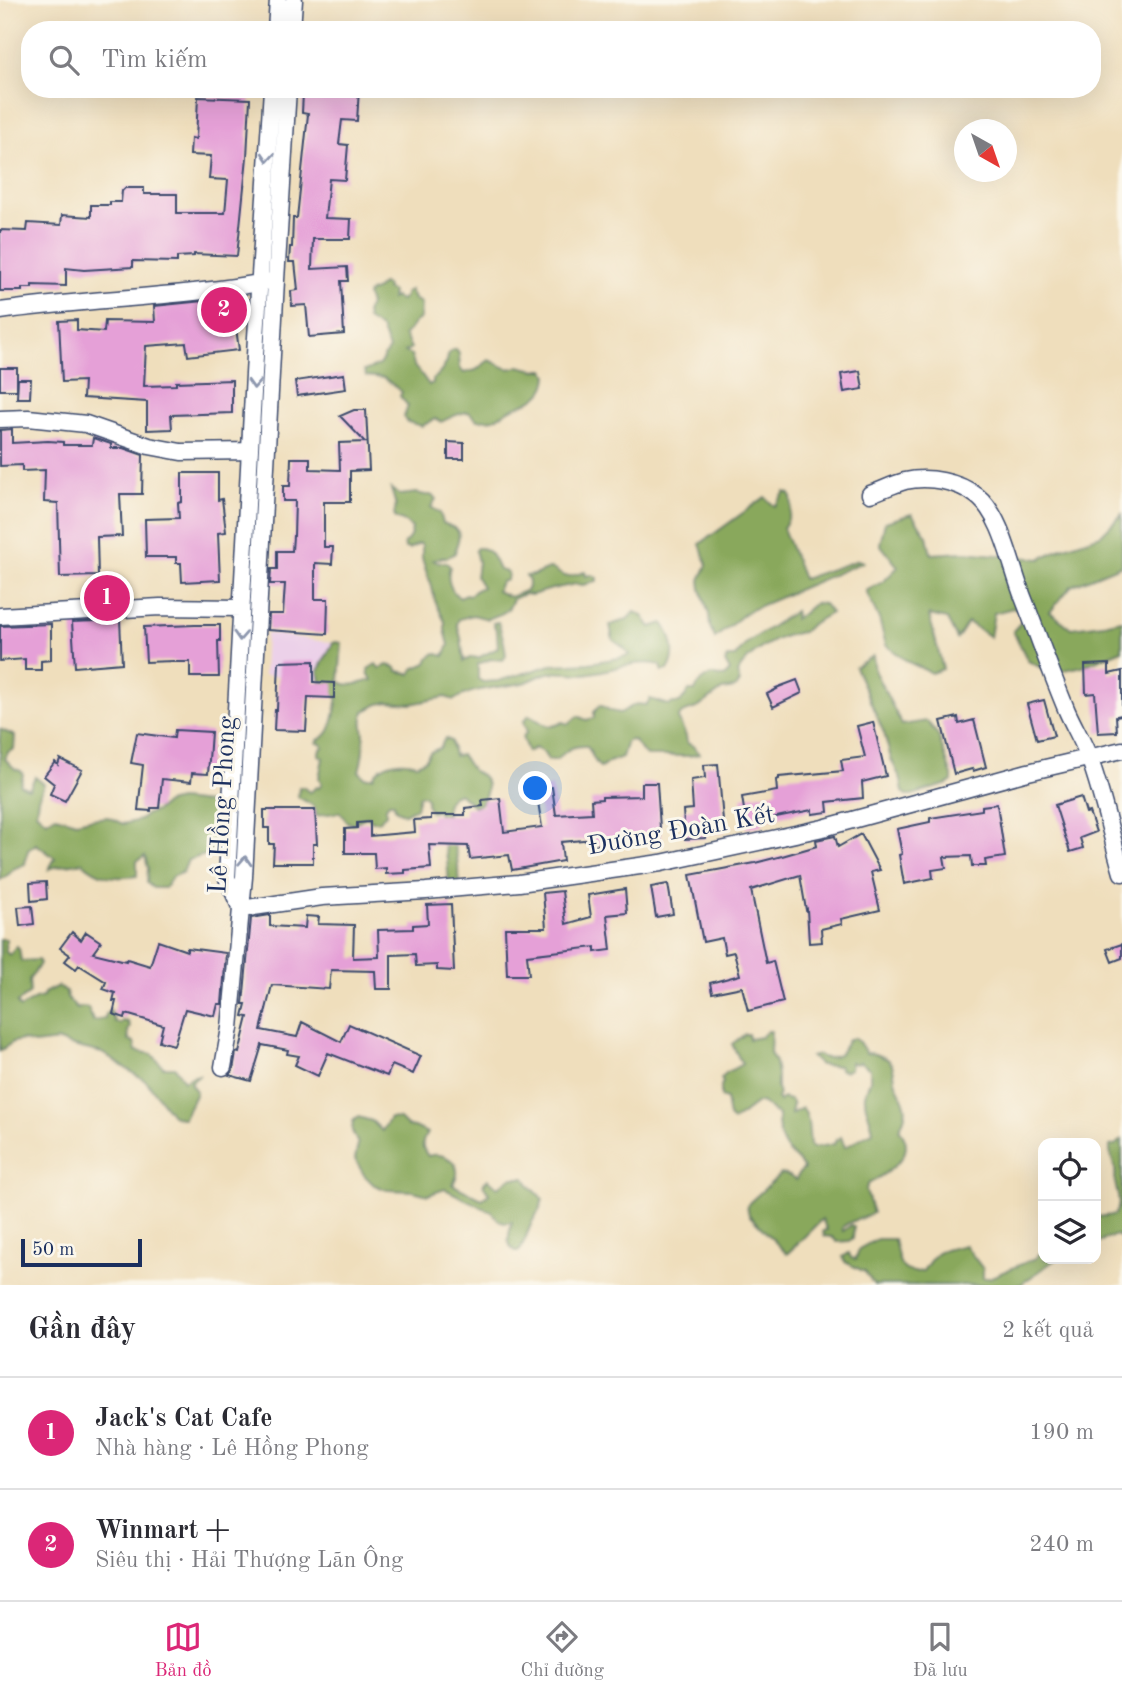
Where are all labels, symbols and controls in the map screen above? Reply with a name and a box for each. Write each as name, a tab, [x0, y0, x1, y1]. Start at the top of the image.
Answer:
search box	[21, 21, 1101, 98]
icon: search	[45, 41, 83, 79]
text: Tìm kiếm	[101, 47, 208, 73]
north arrow	[954, 119, 1017, 182]
one-way arrow	[260, 152, 275, 163]
pin: 2	[201, 284, 247, 336]
one-way arrow	[246, 379, 261, 390]
pin: 1	[84, 572, 130, 624]
one-way arrow	[232, 631, 247, 642]
street label: Lê Hồng Phong	[203, 715, 241, 895]
your location	[518, 771, 552, 805]
street label: Đường Đoàn Kết	[585, 802, 777, 860]
one-way arrow	[238, 855, 253, 866]
map controls	[1038, 1138, 1101, 1264]
button: locate	[1038, 1138, 1101, 1201]
button: layers	[1038, 1201, 1101, 1264]
scale bar	[21, 1236, 142, 1268]
text: 50 m	[32, 1241, 74, 1260]
text: Gần đây	[28, 1315, 136, 1345]
text: 2 kết quả	[1002, 1319, 1094, 1342]
text: Jack's Cat Cafe	[95, 1406, 273, 1432]
text: 1	[44, 1421, 58, 1444]
text: 190 m	[1029, 1421, 1094, 1444]
text: Nhà hàng · Lê Hồng Phong	[95, 1437, 369, 1460]
text: Winmart +	[95, 1518, 230, 1544]
text: 2	[44, 1533, 58, 1556]
text: 240 m	[1029, 1533, 1094, 1556]
text: Siêu thị · Hải Thượng Lãn Ông	[95, 1549, 403, 1572]
tab: Bản đồ	[154, 1618, 212, 1683]
tab: Chỉ đường	[521, 1618, 604, 1683]
tab: Đã lưu	[913, 1618, 968, 1683]

